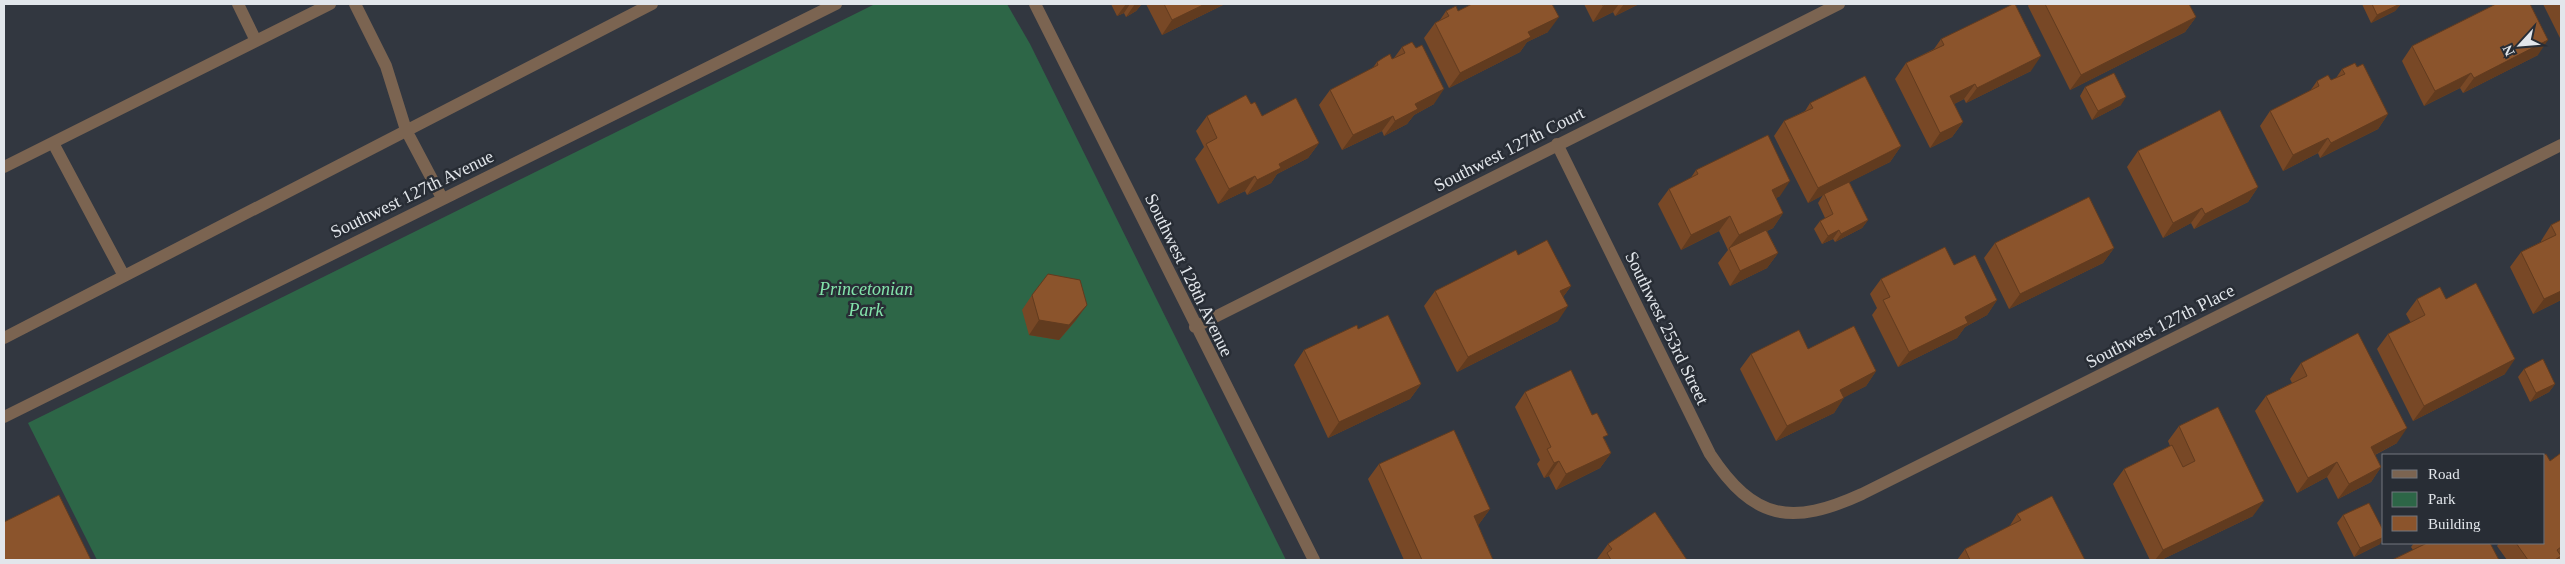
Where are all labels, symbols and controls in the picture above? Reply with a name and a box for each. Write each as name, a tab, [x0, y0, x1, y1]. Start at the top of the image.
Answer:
north arrow	[2495, 20, 2545, 70]
text: N	[2500, 43, 2518, 58]
street label: Southwest 127th Court	[1430, 102, 1588, 196]
street label: Southwest 127th Avenue	[327, 146, 497, 242]
street label: Southwest 128th Avenue	[1141, 190, 1237, 360]
street label: Southwest 253rd Street	[1621, 248, 1713, 408]
park label: Princetonian Park	[818, 279, 913, 320]
street label: Southwest 127th Place	[2082, 280, 2238, 372]
legend	[2382, 454, 2545, 544]
text: Road	[2428, 466, 2460, 482]
text: Park	[2428, 491, 2456, 507]
text: Building	[2428, 516, 2481, 532]

